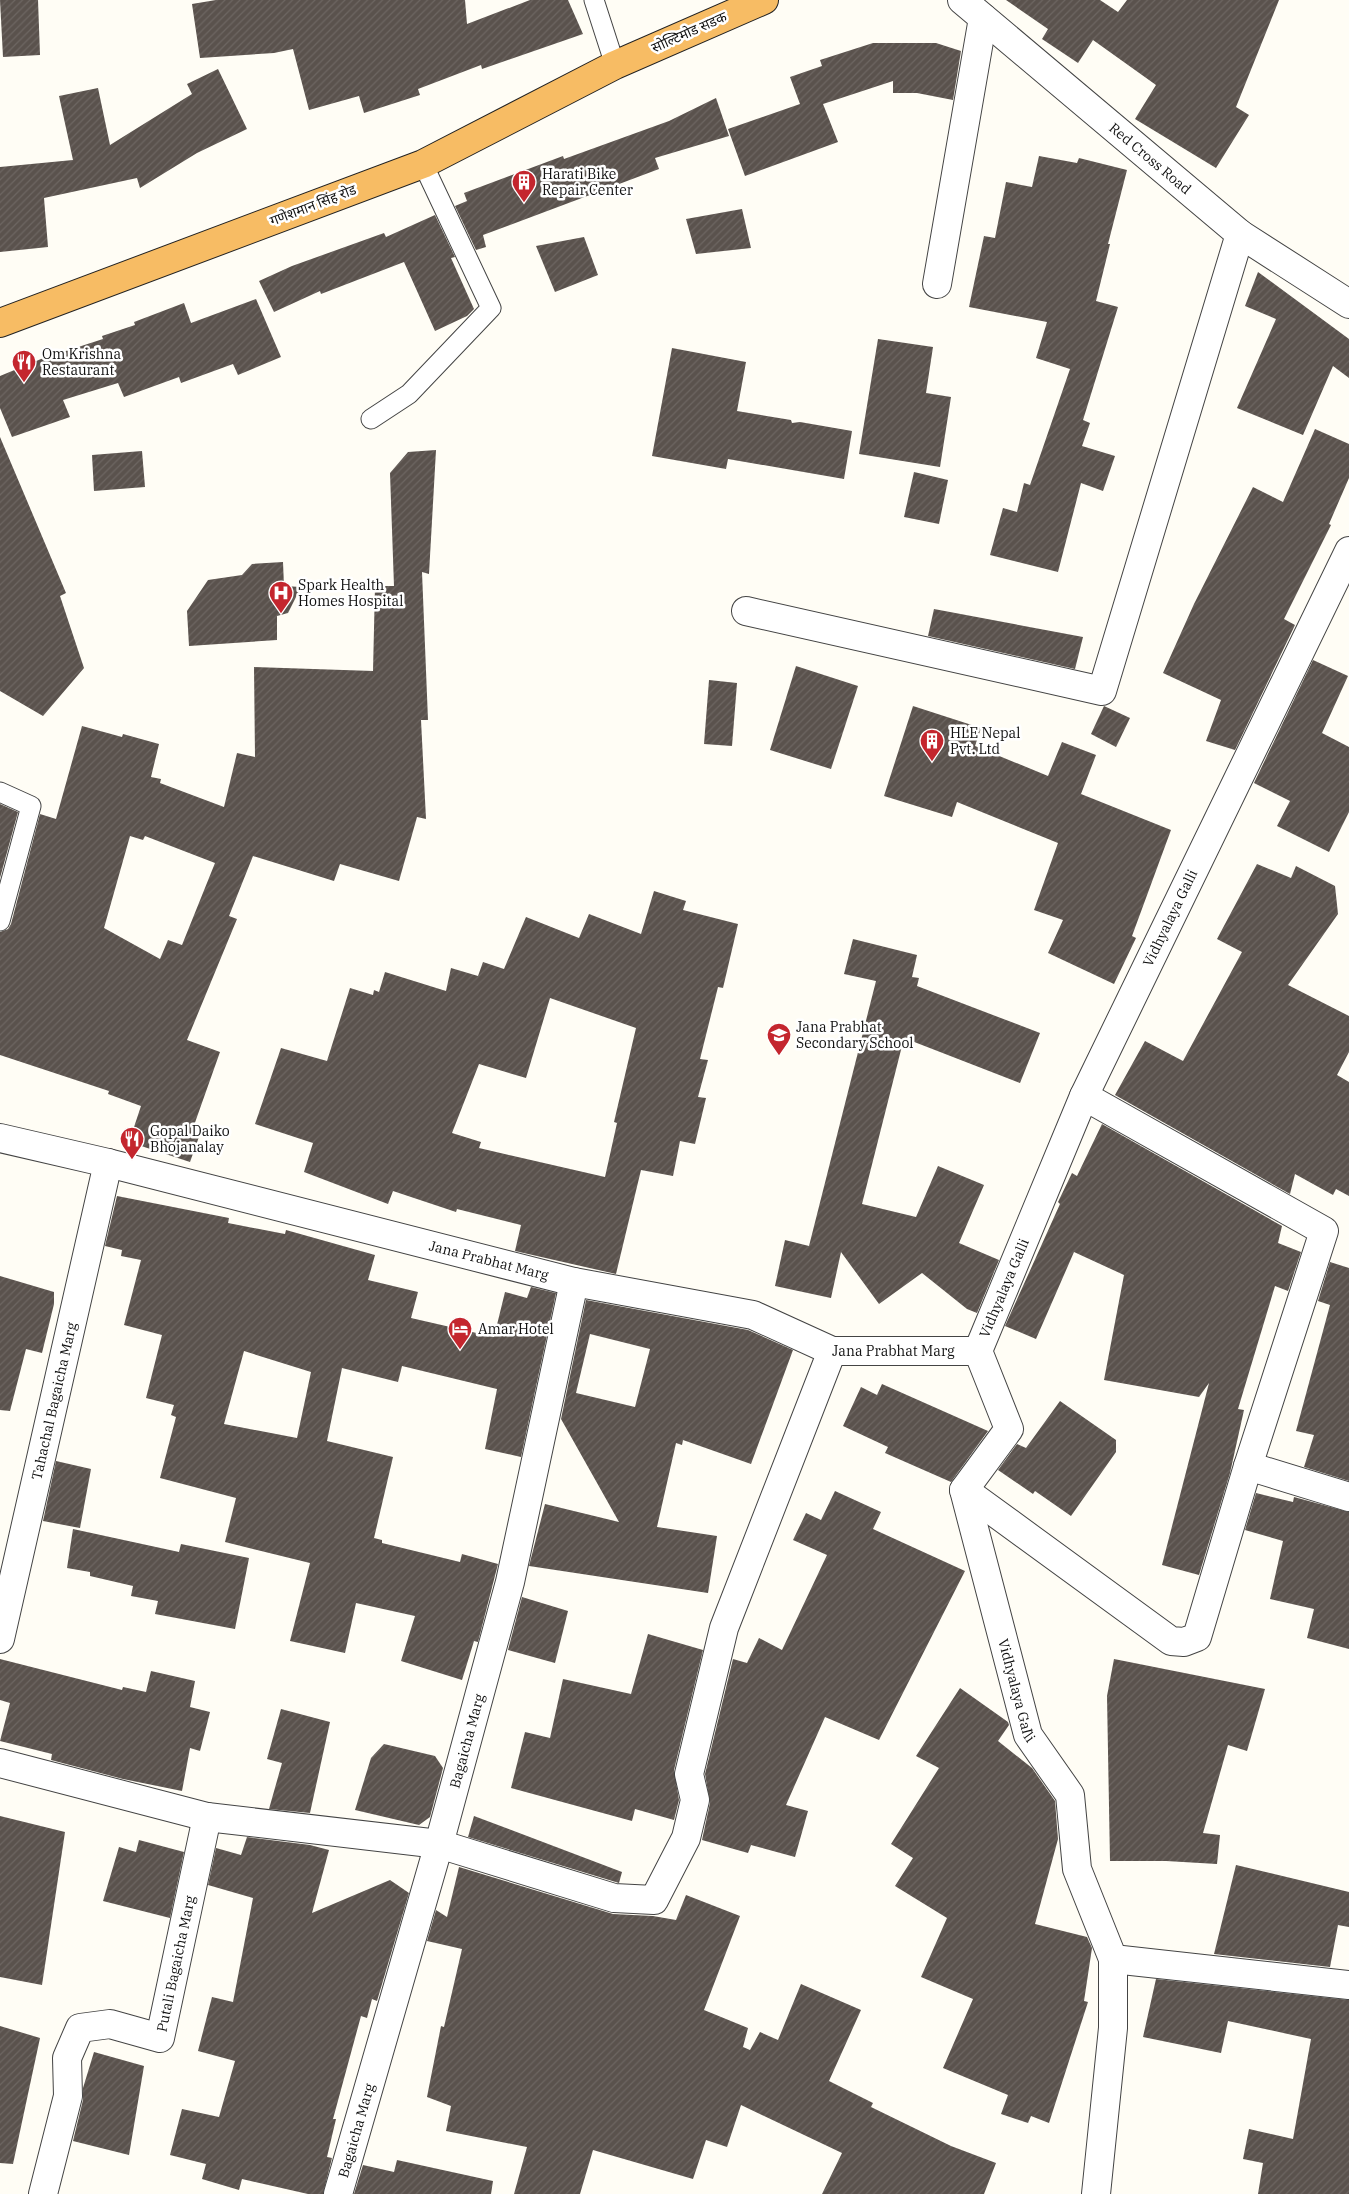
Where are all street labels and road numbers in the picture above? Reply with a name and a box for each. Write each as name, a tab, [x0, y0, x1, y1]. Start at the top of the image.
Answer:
street label: सोल्टिमोड सडक	[649, 7, 730, 57]
street label: Red Cross Road	[1105, 119, 1195, 198]
street label: गणेशमान सिंह रोड	[267, 180, 359, 230]
street label: Vidhyalaya Galli	[1139, 866, 1201, 970]
street label: Jana Prabhat Marg	[427, 1236, 551, 1284]
street label: Vidhyalaya Galli	[975, 1236, 1033, 1340]
street label: Tahachal Bagaicha Marg	[27, 1320, 81, 1482]
street label: Jana Prabhat Marg	[832, 1342, 955, 1360]
street label: Vidhyalaya Galli	[994, 1637, 1039, 1746]
street label: Bagaicha Marg	[446, 1691, 488, 1790]
street label: Putali Bagaicha Marg	[153, 1893, 199, 2034]
street label: Bagaicha Marg	[334, 2081, 379, 2180]

